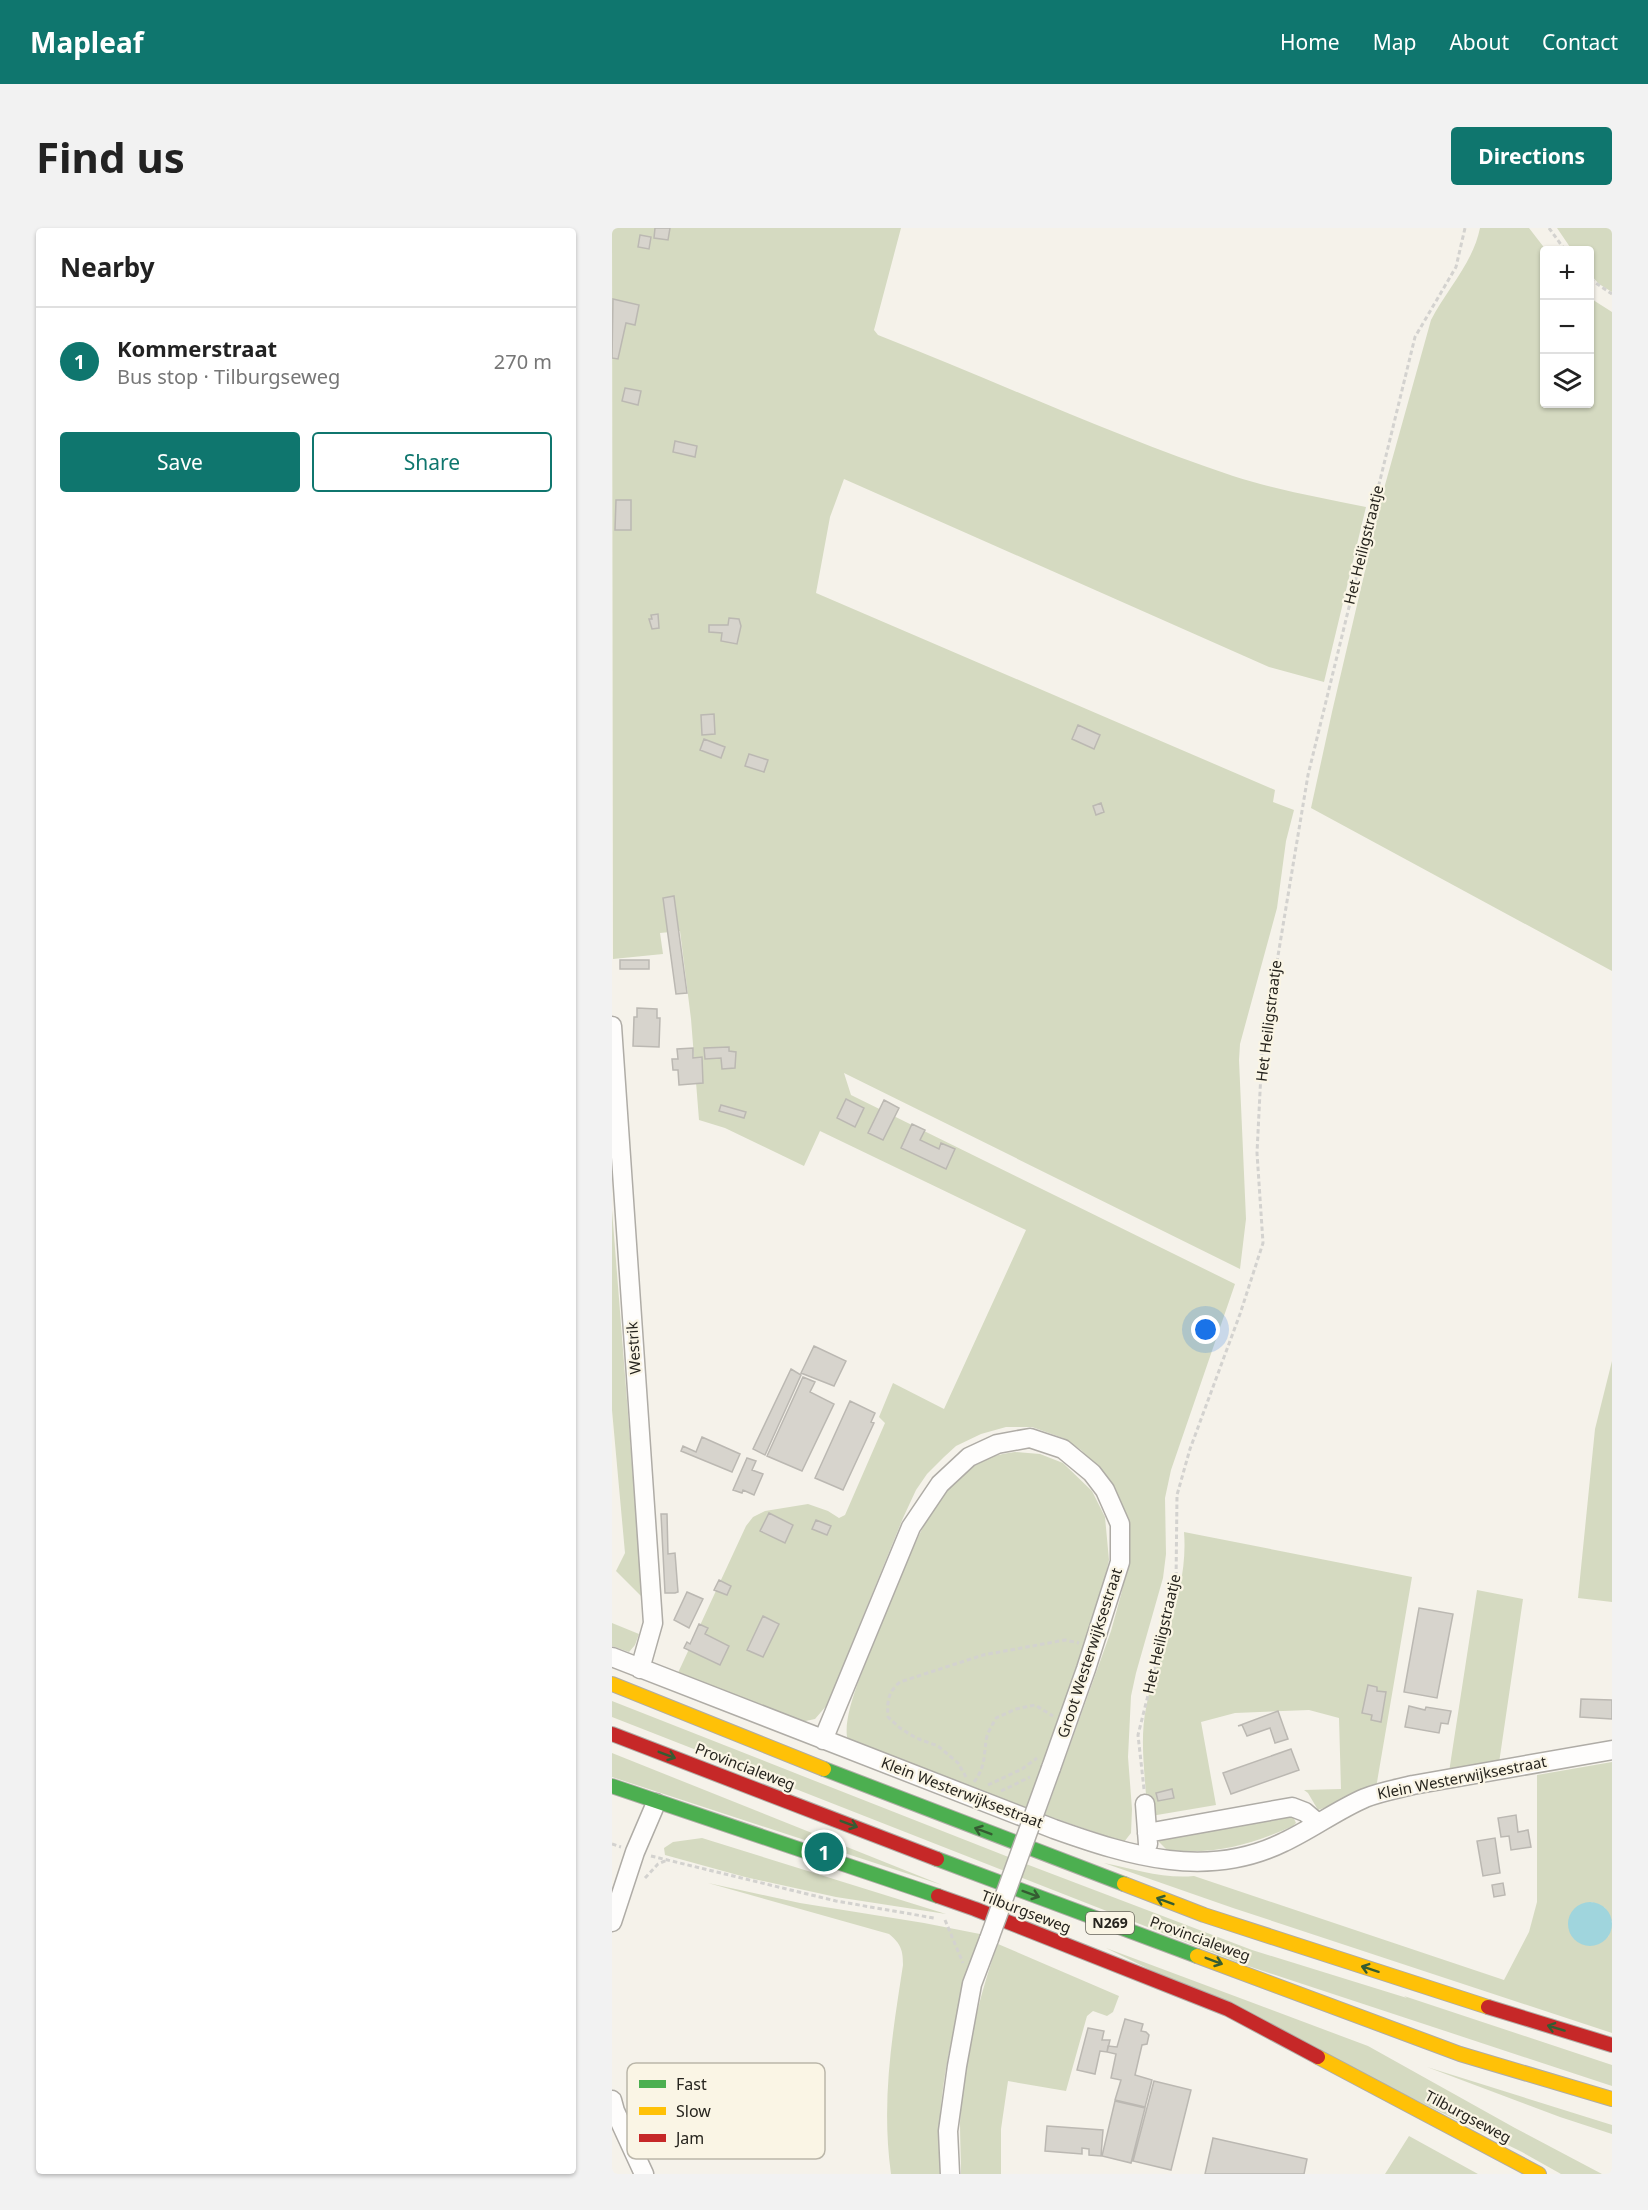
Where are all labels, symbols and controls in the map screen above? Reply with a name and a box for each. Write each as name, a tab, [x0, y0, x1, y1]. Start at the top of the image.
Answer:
text: Mapleaf	[30, 23, 144, 61]
text: Home	[1280, 28, 1340, 56]
text: Map	[1373, 28, 1416, 56]
text: About	[1449, 28, 1509, 56]
text: Contact	[1542, 28, 1618, 56]
button: Directions	[1451, 127, 1612, 185]
text: Find us	[36, 128, 185, 185]
map controls	[1540, 246, 1594, 408]
button: +	[1540, 246, 1594, 300]
text: Nearby	[60, 249, 155, 285]
button: −	[1540, 300, 1594, 354]
text: Kommerstraat	[117, 333, 277, 363]
text: 1	[74, 348, 85, 375]
text: 270 m	[494, 348, 552, 375]
button: layers	[1540, 354, 1594, 408]
text: Bus stop · Tilburgseweg	[117, 363, 340, 390]
button: Save	[60, 432, 300, 492]
button: Share	[312, 432, 552, 492]
street label: Het Heiligstraatje	[1339, 483, 1388, 607]
street label: Het Heiligstraatje	[1251, 959, 1285, 1083]
your location	[1191, 1315, 1220, 1344]
street label: Westrik	[621, 1321, 645, 1375]
street label: Groot Westerwijksestraat	[1052, 1565, 1126, 1740]
street label: Het Heiligstraatje	[1138, 1572, 1185, 1696]
street label: Provincialeweg	[693, 1738, 798, 1794]
one-way arrow	[657, 1750, 675, 1761]
street label: Klein Westerwijksestraat	[1376, 1751, 1549, 1803]
street label: Klein Westerwijksestraat	[879, 1752, 1047, 1832]
one-way arrow	[839, 1820, 857, 1831]
one-way arrow	[974, 1825, 993, 1836]
pin: 1	[804, 1830, 844, 1874]
street label: Tilburgseweg	[979, 1885, 1074, 1937]
one-way arrow	[1021, 1889, 1040, 1900]
one-way arrow	[1157, 1894, 1175, 1905]
street label: Provincialeweg	[1147, 1911, 1253, 1965]
road number: N269	[1086, 1912, 1134, 1934]
one-way arrow	[1204, 1957, 1223, 1968]
one-way arrow	[1361, 1963, 1380, 1974]
one-way arrow	[1547, 2022, 1566, 2033]
legend	[627, 2063, 825, 2159]
text: Fast	[676, 2073, 707, 2095]
street label: Tilburgseweg	[1422, 2085, 1515, 2147]
text: Slow	[676, 2100, 711, 2122]
text: Jam	[674, 2127, 704, 2149]

